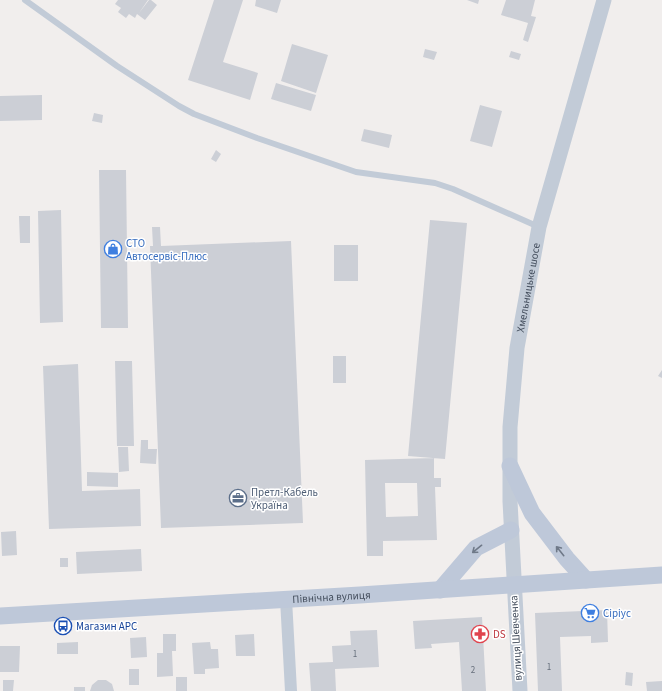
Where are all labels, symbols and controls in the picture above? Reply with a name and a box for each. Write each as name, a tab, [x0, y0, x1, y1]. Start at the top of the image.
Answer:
place label: СТО Автосервіс-Плюс	[126, 236, 207, 264]
shop icon: СТО Автосервіс-Плюс	[103, 239, 123, 259]
street label: Хмельницьке шосе	[512, 241, 544, 334]
place label: Претл-Кабель Україна	[251, 485, 318, 513]
office icon: Претл-Кабель Україна	[228, 488, 248, 508]
one-way arrow	[472, 544, 482, 553]
one-way arrow	[556, 545, 565, 556]
street label: Північна вулиця	[292, 587, 371, 606]
street label: вулиця Шевченка	[506, 595, 526, 681]
supermarket icon: Сіріус	[580, 603, 600, 623]
place label: Сіріус	[603, 606, 631, 621]
bus stop icon: Магазин АРС	[53, 616, 73, 636]
place label: Магазин АРС	[76, 619, 137, 634]
pharmacy icon: DS	[470, 624, 490, 644]
place label: DS	[493, 627, 506, 642]
house number: 1	[353, 648, 357, 661]
house number: 1	[547, 661, 551, 674]
house number: 2	[471, 664, 476, 677]

